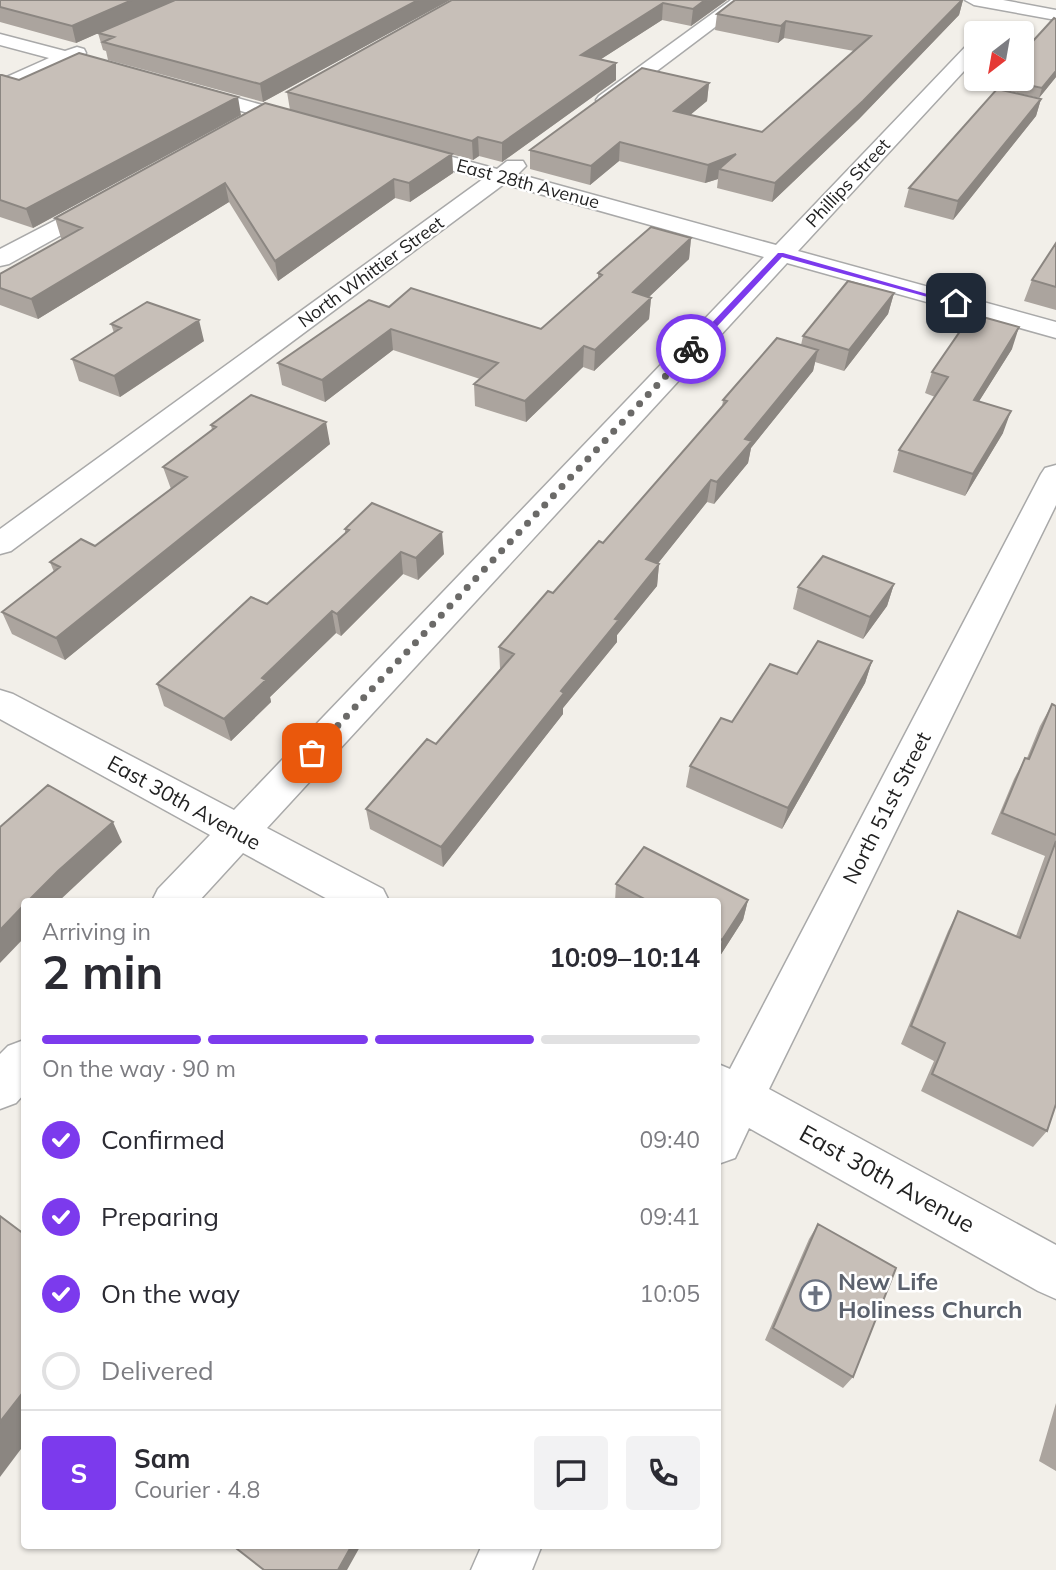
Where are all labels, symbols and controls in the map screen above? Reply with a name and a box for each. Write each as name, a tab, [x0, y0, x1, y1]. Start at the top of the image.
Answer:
north arrow	[964, 21, 1034, 91]
map controls	[964, 21, 1034, 91]
street label: Phillips Street	[800, 133, 895, 232]
street label: East 28th Avenue	[454, 153, 602, 214]
street label: North Whittier Street	[293, 211, 448, 332]
pin	[926, 273, 986, 333]
icon: home	[937, 284, 975, 322]
courier	[656, 314, 726, 384]
icon: bike	[672, 330, 710, 368]
pin	[282, 723, 342, 783]
street label: North 51st Street	[837, 727, 936, 888]
icon: bag	[293, 734, 331, 772]
street label: East 30th Avenue	[103, 749, 266, 855]
text: Arriving in	[42, 917, 151, 946]
text: 10:09–10:14	[549, 941, 700, 974]
text: 2 min	[42, 943, 163, 1001]
text: On the way · 90 m	[42, 1054, 236, 1083]
street label: East 30th Avenue	[795, 1118, 980, 1239]
icon: check	[42, 1121, 80, 1159]
text: Confirmed	[101, 1123, 225, 1156]
text: 09:40	[640, 1125, 700, 1154]
icon: check	[42, 1198, 80, 1236]
text: Preparing	[101, 1200, 219, 1233]
text: 09:41	[640, 1202, 700, 1231]
place label: New Life Holiness Church	[838, 1266, 1023, 1324]
icon: check	[42, 1275, 80, 1313]
text: On the way	[101, 1277, 240, 1310]
text: 10:05	[640, 1279, 700, 1308]
church icon: New Life Holiness Church	[798, 1279, 832, 1313]
text: Delivered	[101, 1354, 214, 1387]
button: chat	[534, 1436, 608, 1510]
button: phone	[626, 1436, 700, 1510]
text: Sam	[134, 1442, 190, 1475]
text: S	[71, 1457, 87, 1490]
text: Courier · 4.8	[134, 1475, 260, 1504]

